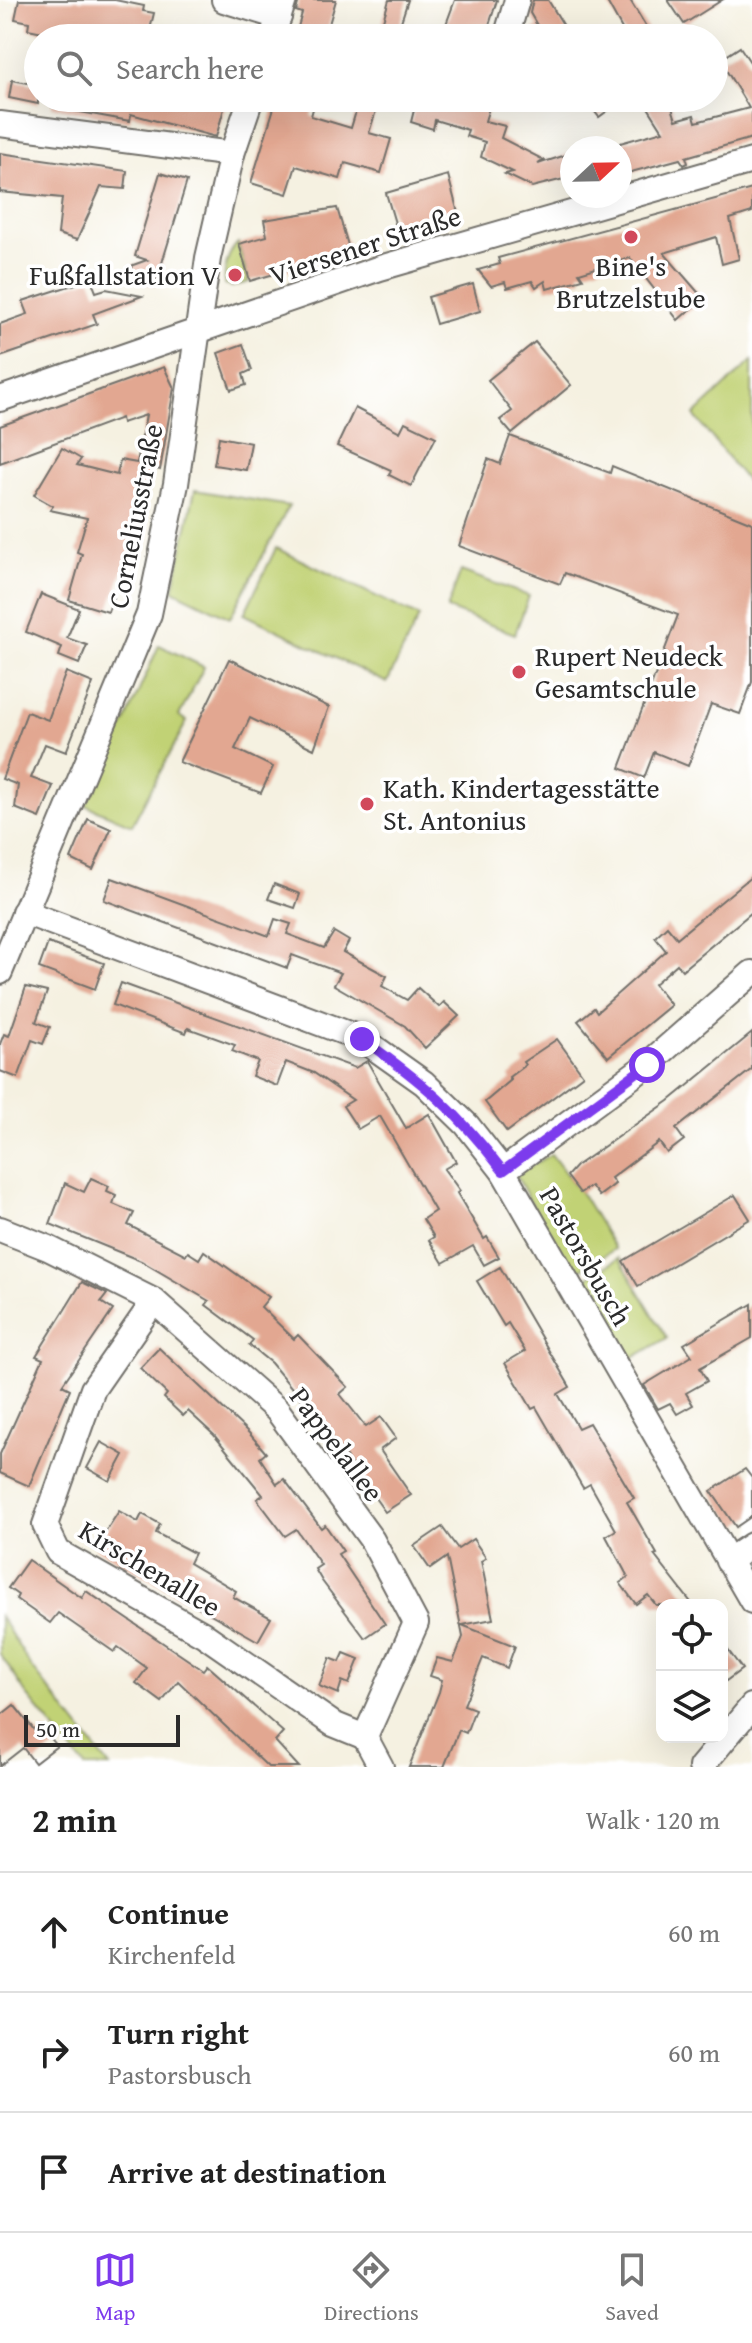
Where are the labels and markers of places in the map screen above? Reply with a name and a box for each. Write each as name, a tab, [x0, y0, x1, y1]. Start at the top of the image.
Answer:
marker: Bine's Brutzelstube	[622, 228, 640, 246]
place label: Bine's Brutzelstube	[556, 245, 706, 318]
place label: Fußfallstation V	[29, 254, 219, 295]
marker: Fußfallstation V	[226, 266, 244, 284]
place label: Rupert Neudeck Gesamtschule	[535, 635, 724, 708]
marker: Rupert Neudeck Gesamtschule	[510, 663, 528, 681]
place label: Kath. Kindertagesstätte St. Antonius	[383, 767, 660, 840]
marker: Kath. Kindertagesstätte St. Antonius	[358, 795, 376, 813]

